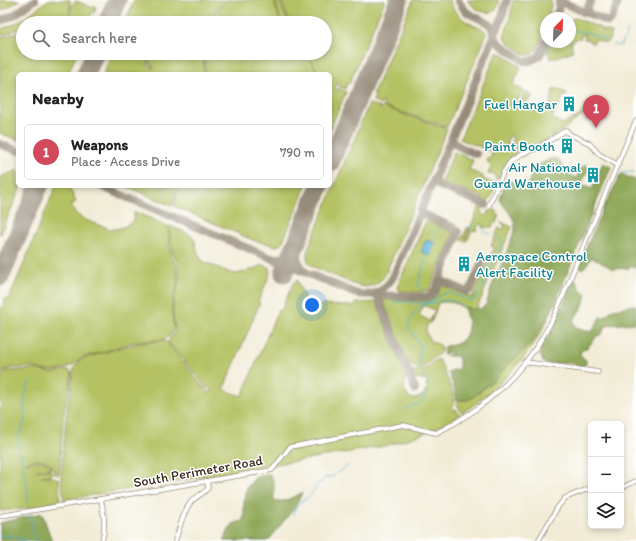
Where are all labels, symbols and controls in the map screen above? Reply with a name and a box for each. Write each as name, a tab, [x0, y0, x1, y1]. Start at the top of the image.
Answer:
north arrow	[540, 12, 576, 48]
search box	[16, 16, 332, 60]
icon: search	[30, 27, 52, 49]
text: Search here	[62, 29, 137, 47]
text: Nearby	[32, 88, 84, 108]
building icon: Fuel Hangar	[560, 95, 578, 113]
pin: 1	[583, 95, 609, 128]
place label: Fuel Hangar	[484, 96, 557, 113]
text: Weapons	[71, 136, 128, 154]
building icon: Paint Booth	[558, 137, 576, 155]
place label: Paint Booth	[484, 138, 555, 155]
text: 1	[43, 145, 49, 160]
text: 790 m	[280, 145, 315, 160]
text: Place · Access Drive	[71, 154, 180, 169]
place label: Air National Guard Warehouse	[474, 159, 581, 192]
building icon: Air National Guard Warehouse	[584, 166, 602, 184]
place label: Aerospace Control Alert Facility	[476, 248, 587, 281]
building icon: Aerospace Control Alert Facility	[455, 255, 473, 273]
your location	[302, 295, 322, 315]
map controls	[588, 421, 624, 529]
button: +	[588, 421, 624, 457]
street label: South Perimeter Road	[132, 452, 265, 491]
button: −	[588, 457, 624, 493]
button: layers	[588, 493, 624, 529]

